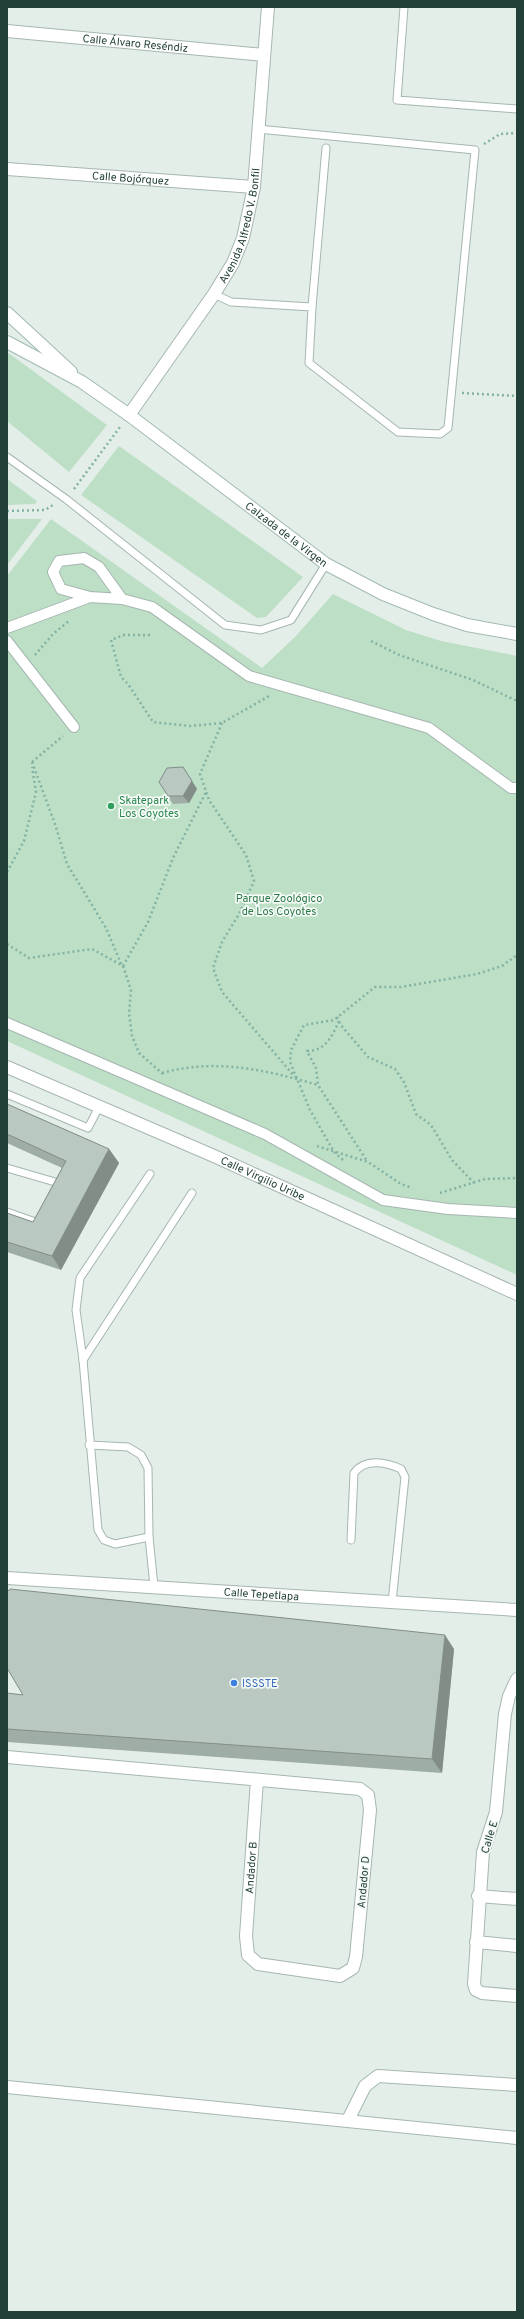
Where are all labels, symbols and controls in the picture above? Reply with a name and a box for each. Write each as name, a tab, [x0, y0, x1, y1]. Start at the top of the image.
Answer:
street label: Calle Álvaro Reséndiz	[82, 32, 189, 56]
street label: Avenida Alfredo V. Bonfil	[216, 168, 263, 286]
street label: Calle Bojórquez	[92, 169, 170, 189]
street label: Calzada de la Virgen	[242, 499, 330, 571]
place label: Skatepark Los Coyotes	[119, 794, 179, 821]
marker: Skatepark Los Coyotes	[106, 801, 116, 811]
park label: Parque Zoológico de Los Coyotes	[236, 892, 322, 919]
street label: Calle Virgilio Uribe	[218, 1154, 307, 1204]
street label: Calle Tepetlapa	[223, 1586, 300, 1604]
place label: ISSSTE	[242, 1677, 278, 1691]
marker: ISSSTE	[229, 1678, 239, 1688]
street label: Calle E	[478, 1819, 502, 1855]
street label: Andador B	[243, 1841, 261, 1894]
street label: Andador D	[355, 1855, 373, 1909]

